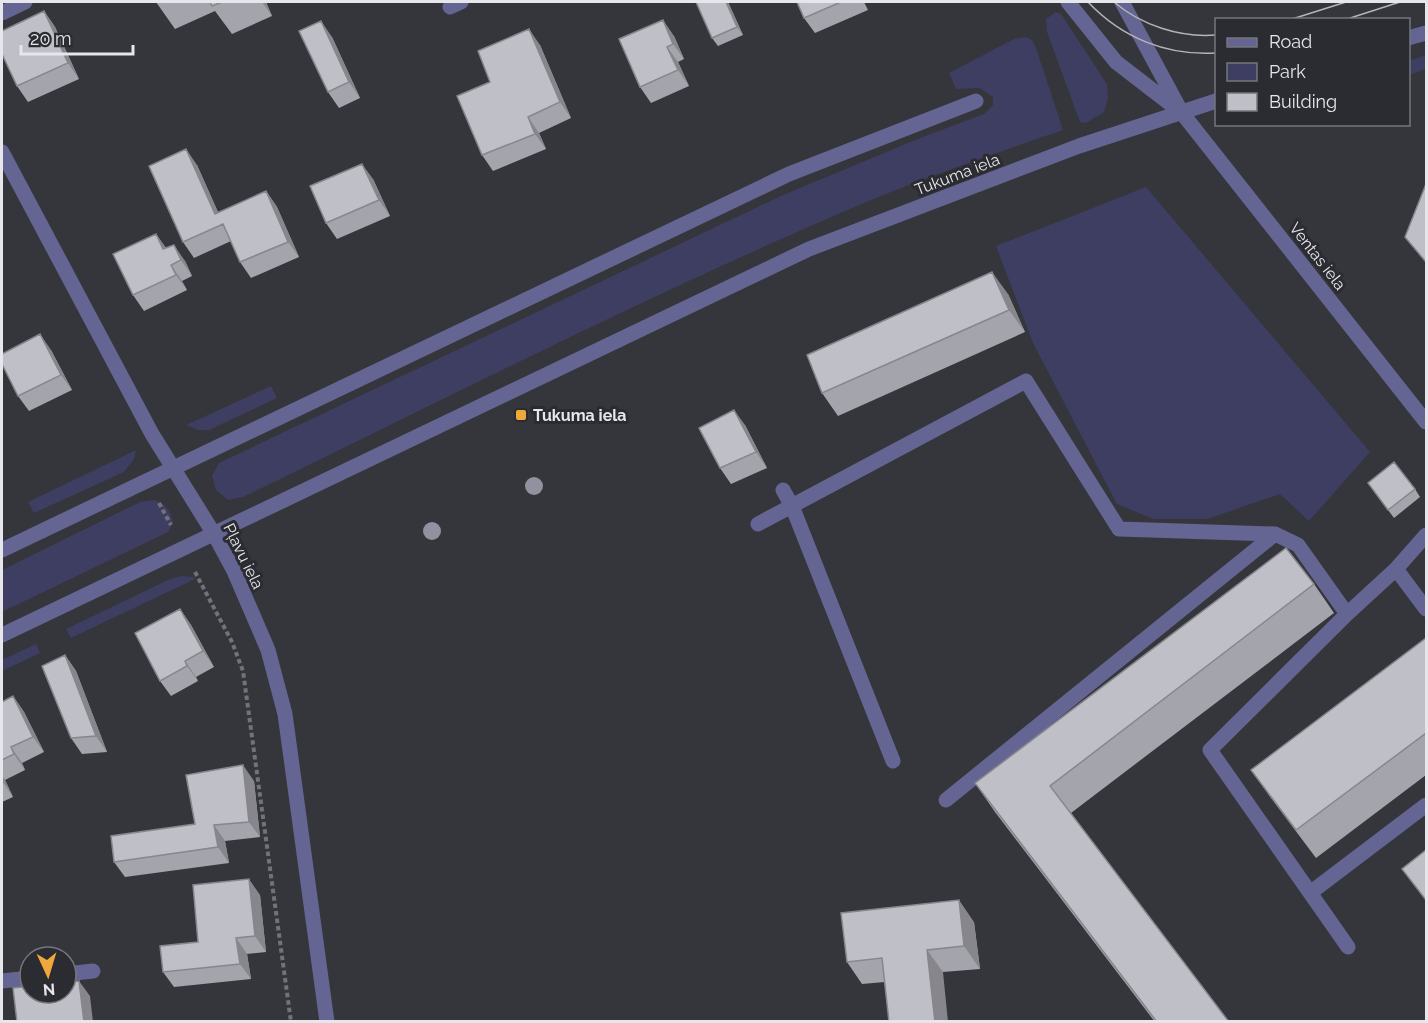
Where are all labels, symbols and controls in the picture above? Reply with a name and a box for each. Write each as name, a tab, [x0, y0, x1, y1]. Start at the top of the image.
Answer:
scale bar	[21, 18, 134, 56]
legend	[1215, 18, 1410, 126]
text: 20 m	[30, 28, 72, 49]
text: Road	[1269, 31, 1312, 52]
text: Park	[1269, 61, 1306, 82]
text: Building	[1269, 91, 1337, 112]
street label: Tukuma iela	[912, 150, 1002, 199]
street label: Ventas iela	[1285, 219, 1350, 294]
place label: Tukuma iela	[533, 406, 627, 425]
marker: Tukuma iela	[514, 408, 528, 422]
street label: Pļavu iela	[219, 520, 268, 592]
north arrow	[18, 945, 78, 1005]
text: N	[42, 980, 56, 999]

